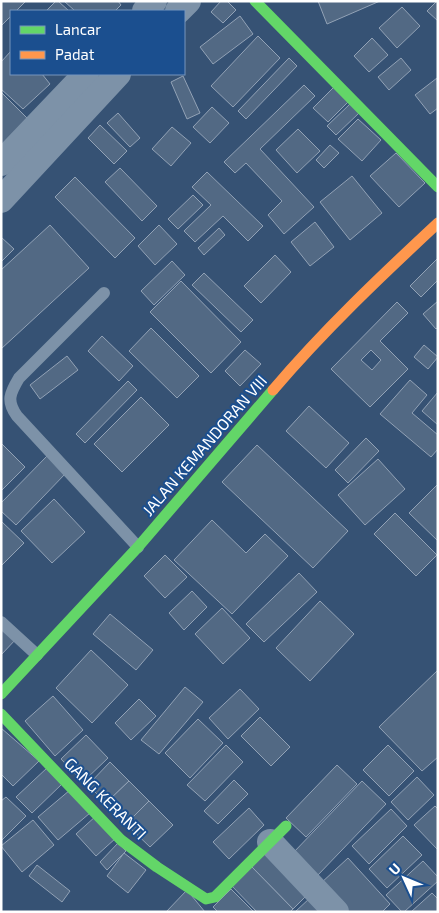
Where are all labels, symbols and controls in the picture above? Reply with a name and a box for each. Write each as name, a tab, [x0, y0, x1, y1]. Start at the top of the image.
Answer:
legend	[10, 10, 185, 75]
text: Lancar	[55, 20, 101, 38]
text: Padat	[55, 45, 95, 63]
street label: JALAN KEMANDORAN VIII	[138, 371, 270, 519]
street label: GANG KERANTI	[61, 753, 151, 843]
north arrow	[379, 853, 429, 903]
text: U	[385, 859, 404, 878]

